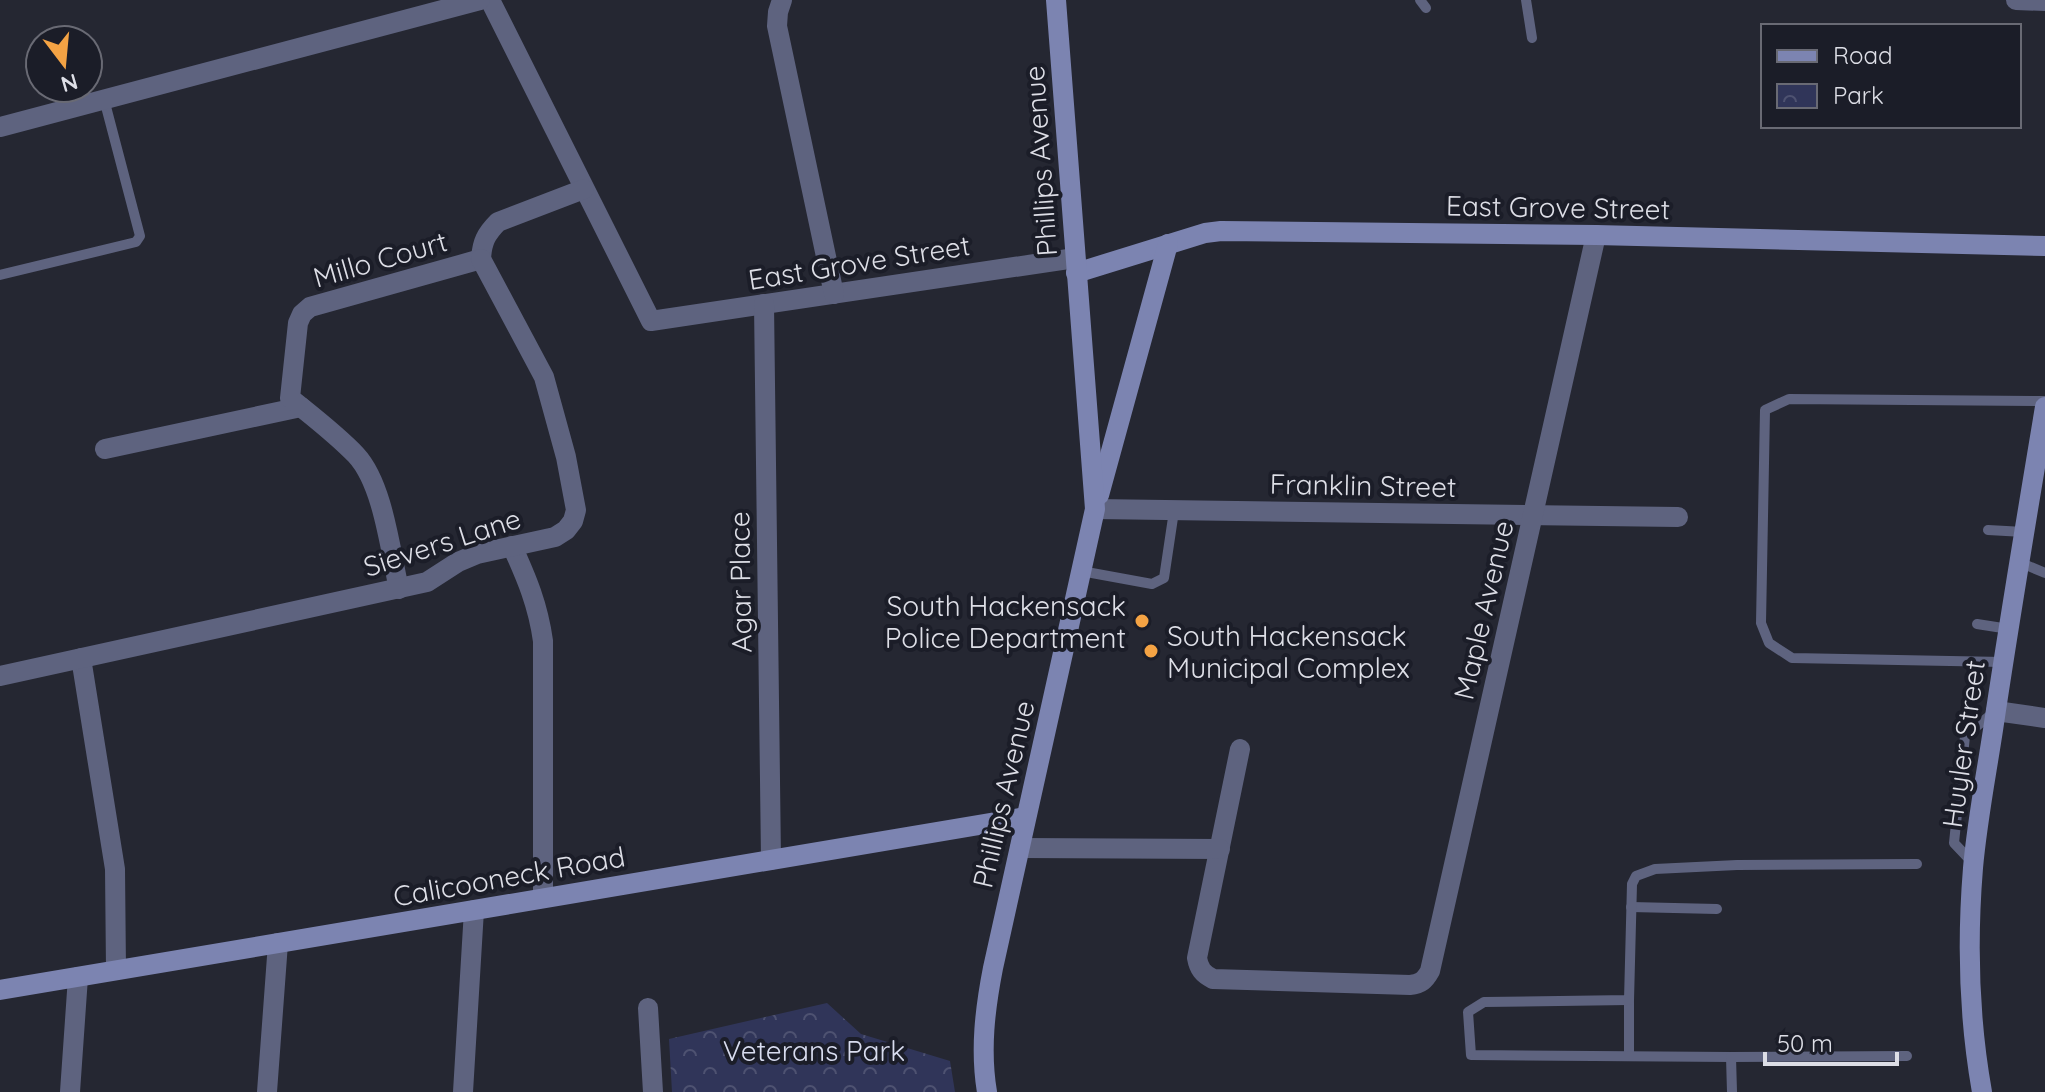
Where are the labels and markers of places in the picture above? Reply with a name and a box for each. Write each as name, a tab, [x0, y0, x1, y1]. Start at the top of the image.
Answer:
place label: South Hackensack Police Department	[885, 588, 1126, 655]
marker: South Hackensack Police Department	[1133, 612, 1151, 630]
place label: South Hackensack Municipal Complex	[1167, 618, 1410, 685]
marker: South Hackensack Municipal Complex	[1142, 642, 1160, 660]

